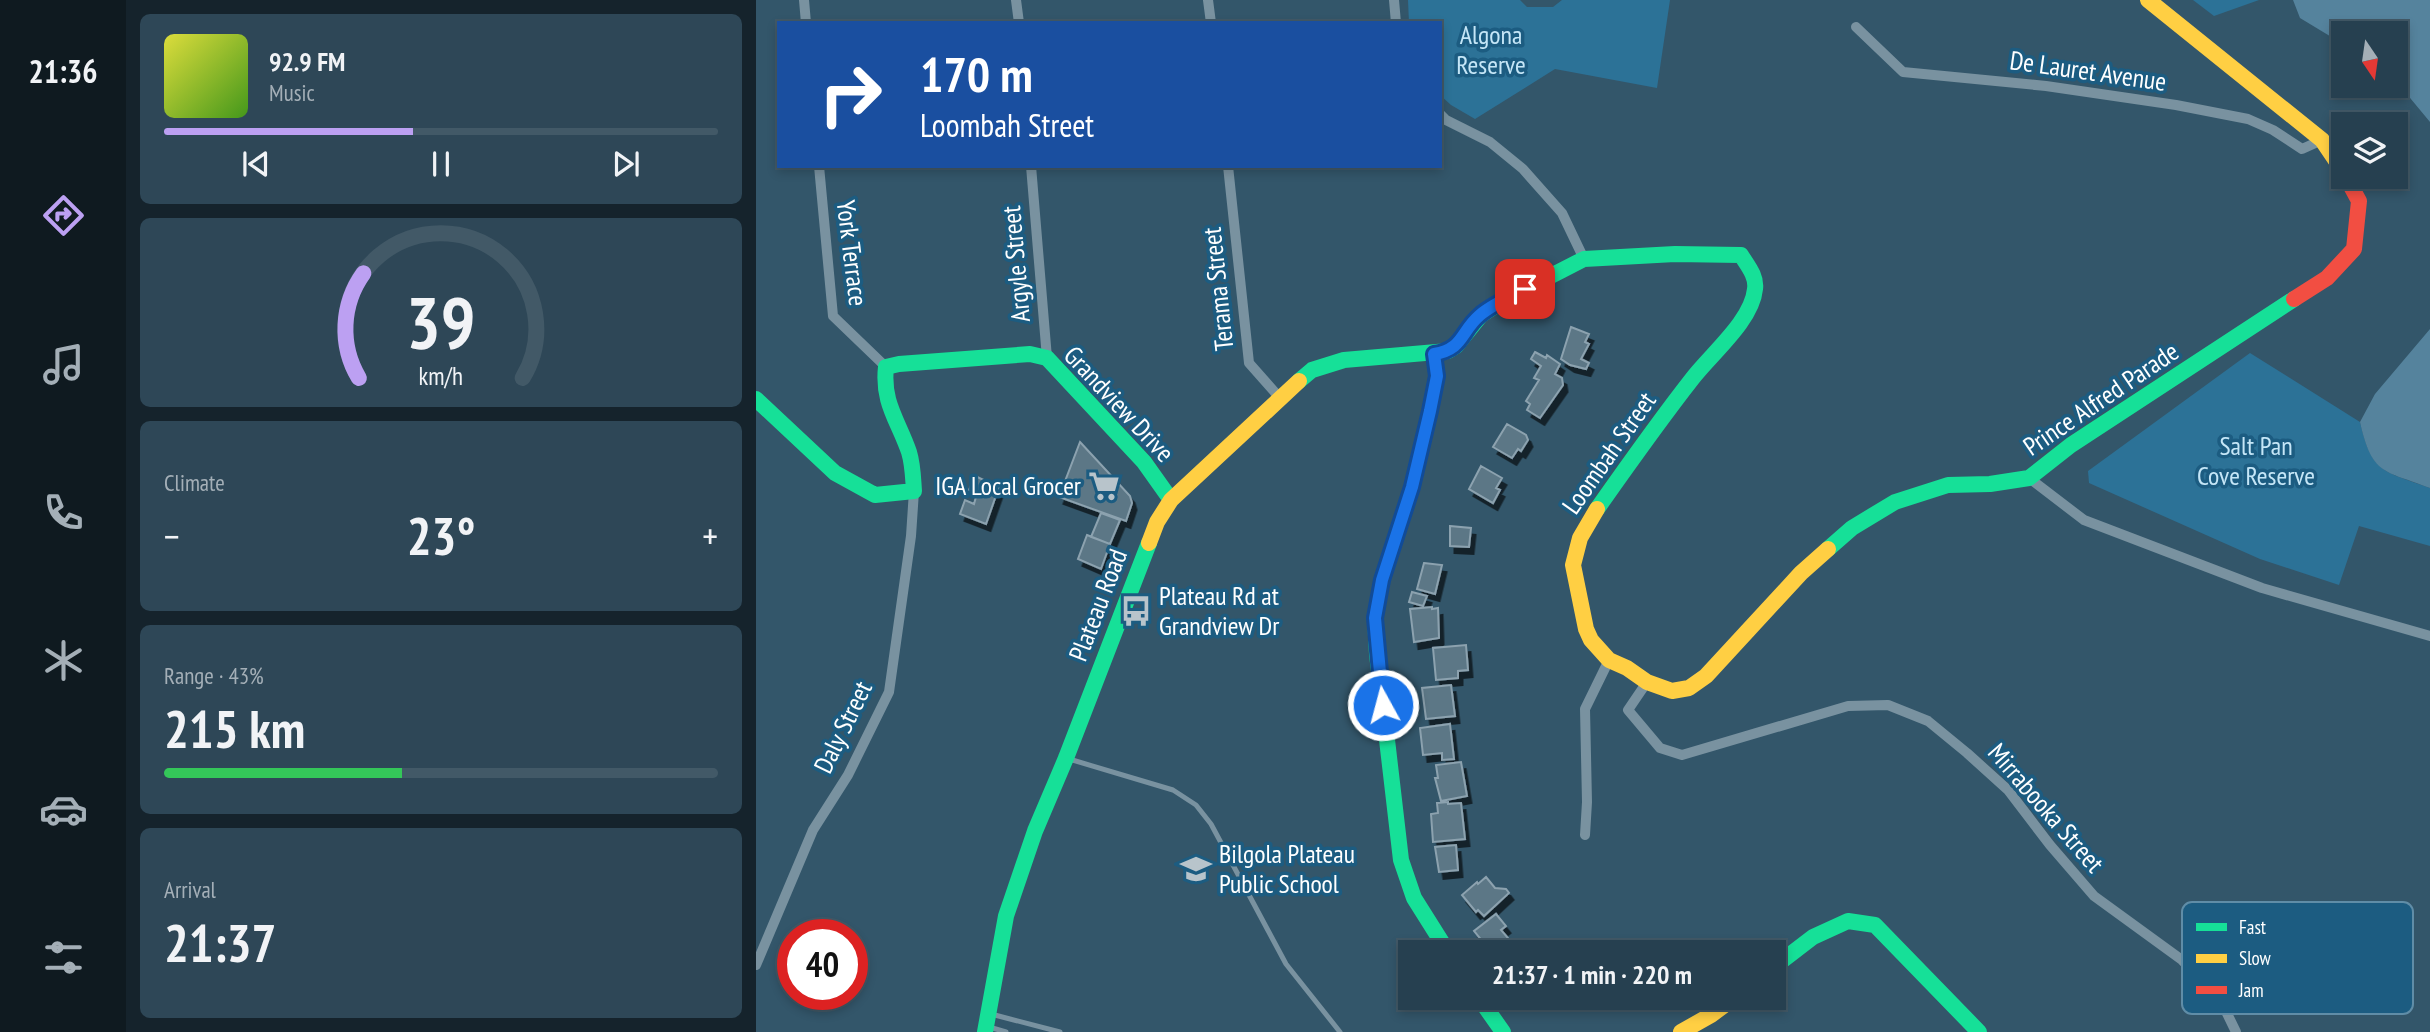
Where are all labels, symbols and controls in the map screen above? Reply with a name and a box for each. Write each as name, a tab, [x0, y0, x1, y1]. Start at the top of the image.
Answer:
park label: Algona Reserve	[1456, 18, 1526, 81]
north arrow	[2331, 21, 2408, 98]
map controls	[2331, 21, 2408, 189]
text: 170 m	[920, 42, 1033, 106]
street label: De Lauret Avenue	[2008, 43, 2168, 98]
text: 92.9 FM	[269, 45, 345, 78]
icon: right	[805, 49, 896, 140]
text: 21:36	[28, 50, 98, 92]
text: Music	[269, 78, 315, 107]
text: Loombah Street	[920, 104, 1094, 146]
button: layers	[2331, 112, 2408, 189]
icon: previous	[237, 145, 275, 183]
icon: pause	[422, 145, 460, 183]
icon: next	[607, 145, 645, 183]
icon: directions	[39, 191, 88, 240]
street label: York Terrace	[830, 198, 875, 308]
street label: Argyle Street	[994, 205, 1037, 324]
street label: Terama Street	[1195, 226, 1240, 352]
pin	[1495, 259, 1555, 319]
icon: arrive	[1506, 270, 1544, 308]
text: 39	[406, 275, 476, 369]
street label: Prince Alfred Parade	[2017, 335, 2185, 463]
street label: Grandview Drive	[1057, 339, 1182, 469]
icon: music	[39, 340, 88, 389]
text: km/h	[419, 360, 463, 392]
street label: Loombah Street	[1554, 385, 1663, 520]
park label: Salt Pan Cove Reserve	[2197, 429, 2315, 492]
text: Climate	[164, 468, 225, 497]
place label: IGA Local Grocer	[935, 469, 1081, 502]
supermarket icon: IGA Local Grocer	[1087, 469, 1121, 503]
icon: phone	[39, 488, 88, 537]
text: 23°	[407, 502, 475, 569]
text: −	[164, 511, 180, 560]
text: +	[702, 511, 718, 560]
street label: Plateau Road	[1061, 544, 1134, 666]
place label: Plateau Rd at Grandview Dr	[1159, 579, 1279, 642]
bus stop icon: Plateau Rd at Grandview Dr	[1119, 594, 1153, 628]
icon: climate	[39, 636, 88, 685]
text: Range · 43%	[164, 661, 264, 690]
position arrow	[1346, 668, 1420, 742]
street label: Daly Street	[806, 675, 879, 778]
text: 215 km	[164, 695, 305, 762]
street label: Mirrabooka Street	[1981, 736, 2111, 879]
icon: car	[39, 785, 88, 834]
place label: Bilgola Plateau Public School	[1219, 837, 1355, 900]
school or university icon: Bilgola Plateau Public School	[1179, 852, 1213, 886]
text: Arrival	[164, 875, 216, 904]
legend	[2182, 902, 2413, 1014]
text: 21:37	[164, 909, 276, 976]
text: Fast	[2239, 915, 2267, 939]
speed limit sign: 40	[777, 919, 868, 1010]
icon: filters	[39, 933, 88, 982]
text: Slow	[2239, 946, 2272, 970]
text: 21:37 · 1 min · 220 m	[1492, 958, 1692, 991]
text: Jam	[2238, 978, 2264, 1002]

